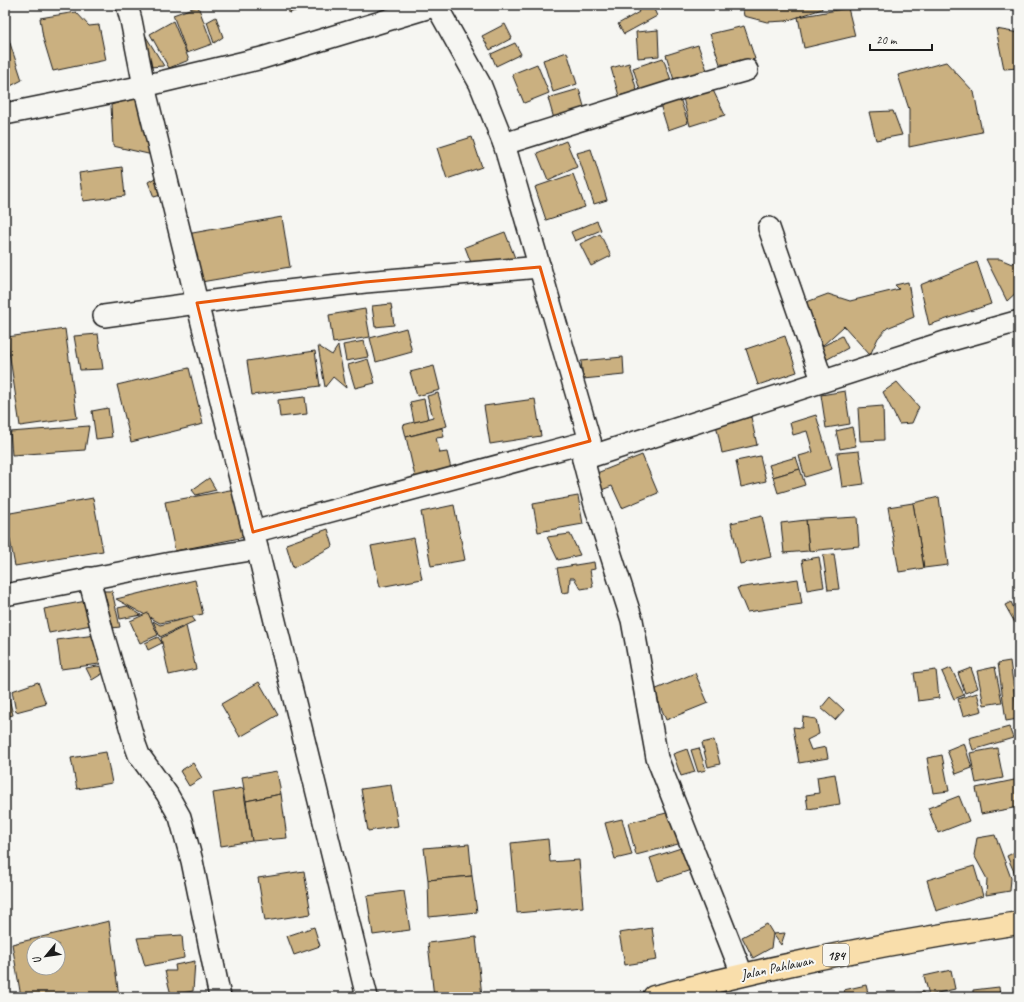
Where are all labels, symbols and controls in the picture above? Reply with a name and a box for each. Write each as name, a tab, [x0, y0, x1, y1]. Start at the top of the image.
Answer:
scale bar	[870, 26, 932, 52]
text: 20 m	[876, 32, 898, 48]
north arrow	[26, 936, 66, 976]
road number: 184	[823, 944, 849, 966]
street label: Jalan Pahlawan	[738, 951, 816, 984]
text: U	[29, 953, 45, 967]

